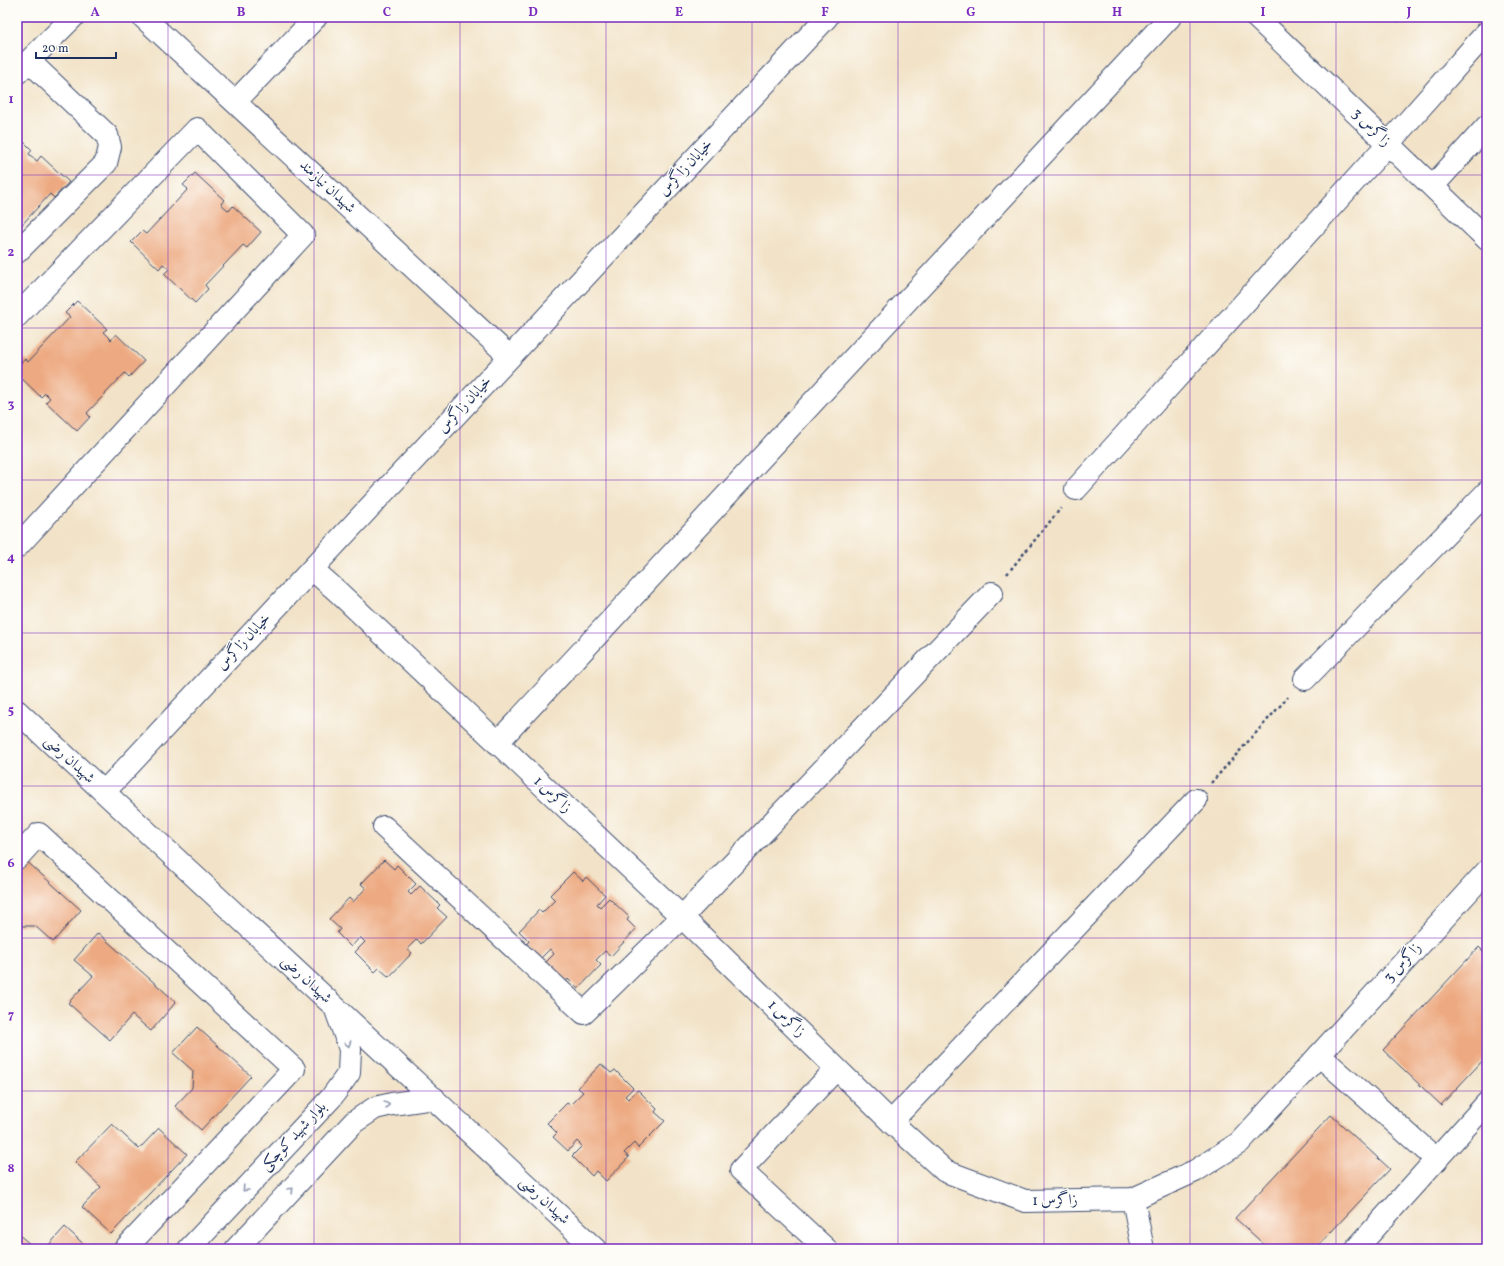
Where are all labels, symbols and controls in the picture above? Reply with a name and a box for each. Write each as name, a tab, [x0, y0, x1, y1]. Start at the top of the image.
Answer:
text: A	[90, 4, 100, 22]
text: B	[237, 4, 246, 22]
text: C	[383, 4, 391, 22]
text: D	[528, 4, 538, 22]
text: E	[675, 4, 683, 22]
text: F	[821, 4, 829, 22]
text: G	[966, 4, 976, 22]
text: H	[1112, 4, 1122, 22]
text: I	[1261, 4, 1266, 22]
text: J	[1406, 4, 1412, 22]
scale bar	[36, 34, 116, 60]
text: 20 m	[42, 41, 69, 57]
text: 1	[8, 91, 14, 109]
street label: زاگرس 3	[1347, 103, 1396, 152]
street label: خیابان زاگرس	[653, 134, 718, 201]
street label: شهیدان نیازمند	[294, 155, 360, 219]
text: 2	[8, 244, 15, 262]
street label: خیابان زاگرس	[432, 371, 497, 438]
text: 3	[8, 396, 15, 414]
text: 4	[7, 549, 15, 567]
street label: خیابان زاگرس	[211, 608, 276, 675]
text: 5	[8, 702, 14, 720]
street label: شهیدان رضی	[39, 731, 99, 789]
street label: زاگرس 1	[528, 771, 577, 818]
text: 6	[7, 855, 15, 873]
street label: زاگرس 3	[1379, 938, 1427, 988]
street label: شهیدان رضی	[276, 951, 336, 1009]
street label: زاگرس 1	[762, 995, 810, 1042]
text: 7	[8, 1007, 14, 1025]
one-way arrow	[343, 1040, 351, 1047]
street label: بلوار شهید کوچکی	[256, 1098, 332, 1176]
one-way arrow	[384, 1101, 391, 1110]
text: 8	[7, 1160, 15, 1178]
street label: شهیدان رضی	[514, 1172, 574, 1230]
one-way arrow	[243, 1184, 250, 1192]
one-way arrow	[286, 1187, 293, 1194]
street label: زاگرس 1	[1032, 1189, 1078, 1212]

